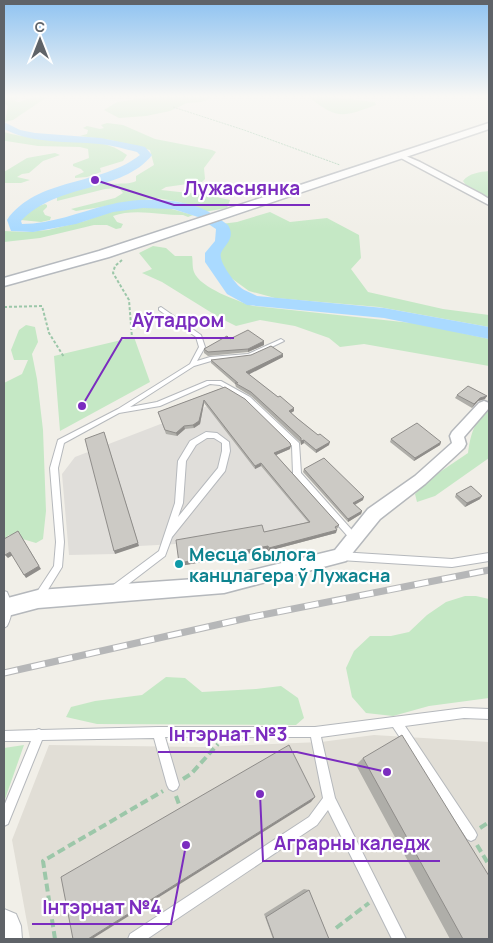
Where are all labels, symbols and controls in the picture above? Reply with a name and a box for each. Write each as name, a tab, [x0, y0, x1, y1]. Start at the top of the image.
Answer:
north arrow	[15, 15, 65, 65]
text: С	[35, 17, 45, 36]
callout: Лужаснянка	[174, 171, 310, 205]
text: Лужаснянка	[184, 175, 300, 201]
callout: Аўтадром	[122, 304, 234, 338]
text: Аўтадром	[132, 307, 224, 333]
place label: Месца былога канцлагера ў Лужасна	[189, 542, 390, 587]
marker: Месца былога канцлагера ў Лужасна	[173, 558, 185, 570]
callout: Інтэрнат №3	[158, 718, 297, 752]
text: Інтэрнат №3	[169, 721, 287, 747]
callout: Аграрны каледж	[263, 827, 440, 861]
text: Аграрны каледж	[274, 830, 431, 856]
callout: Інтэрнат №4	[32, 890, 171, 924]
text: Інтэрнат №4	[42, 894, 162, 920]

